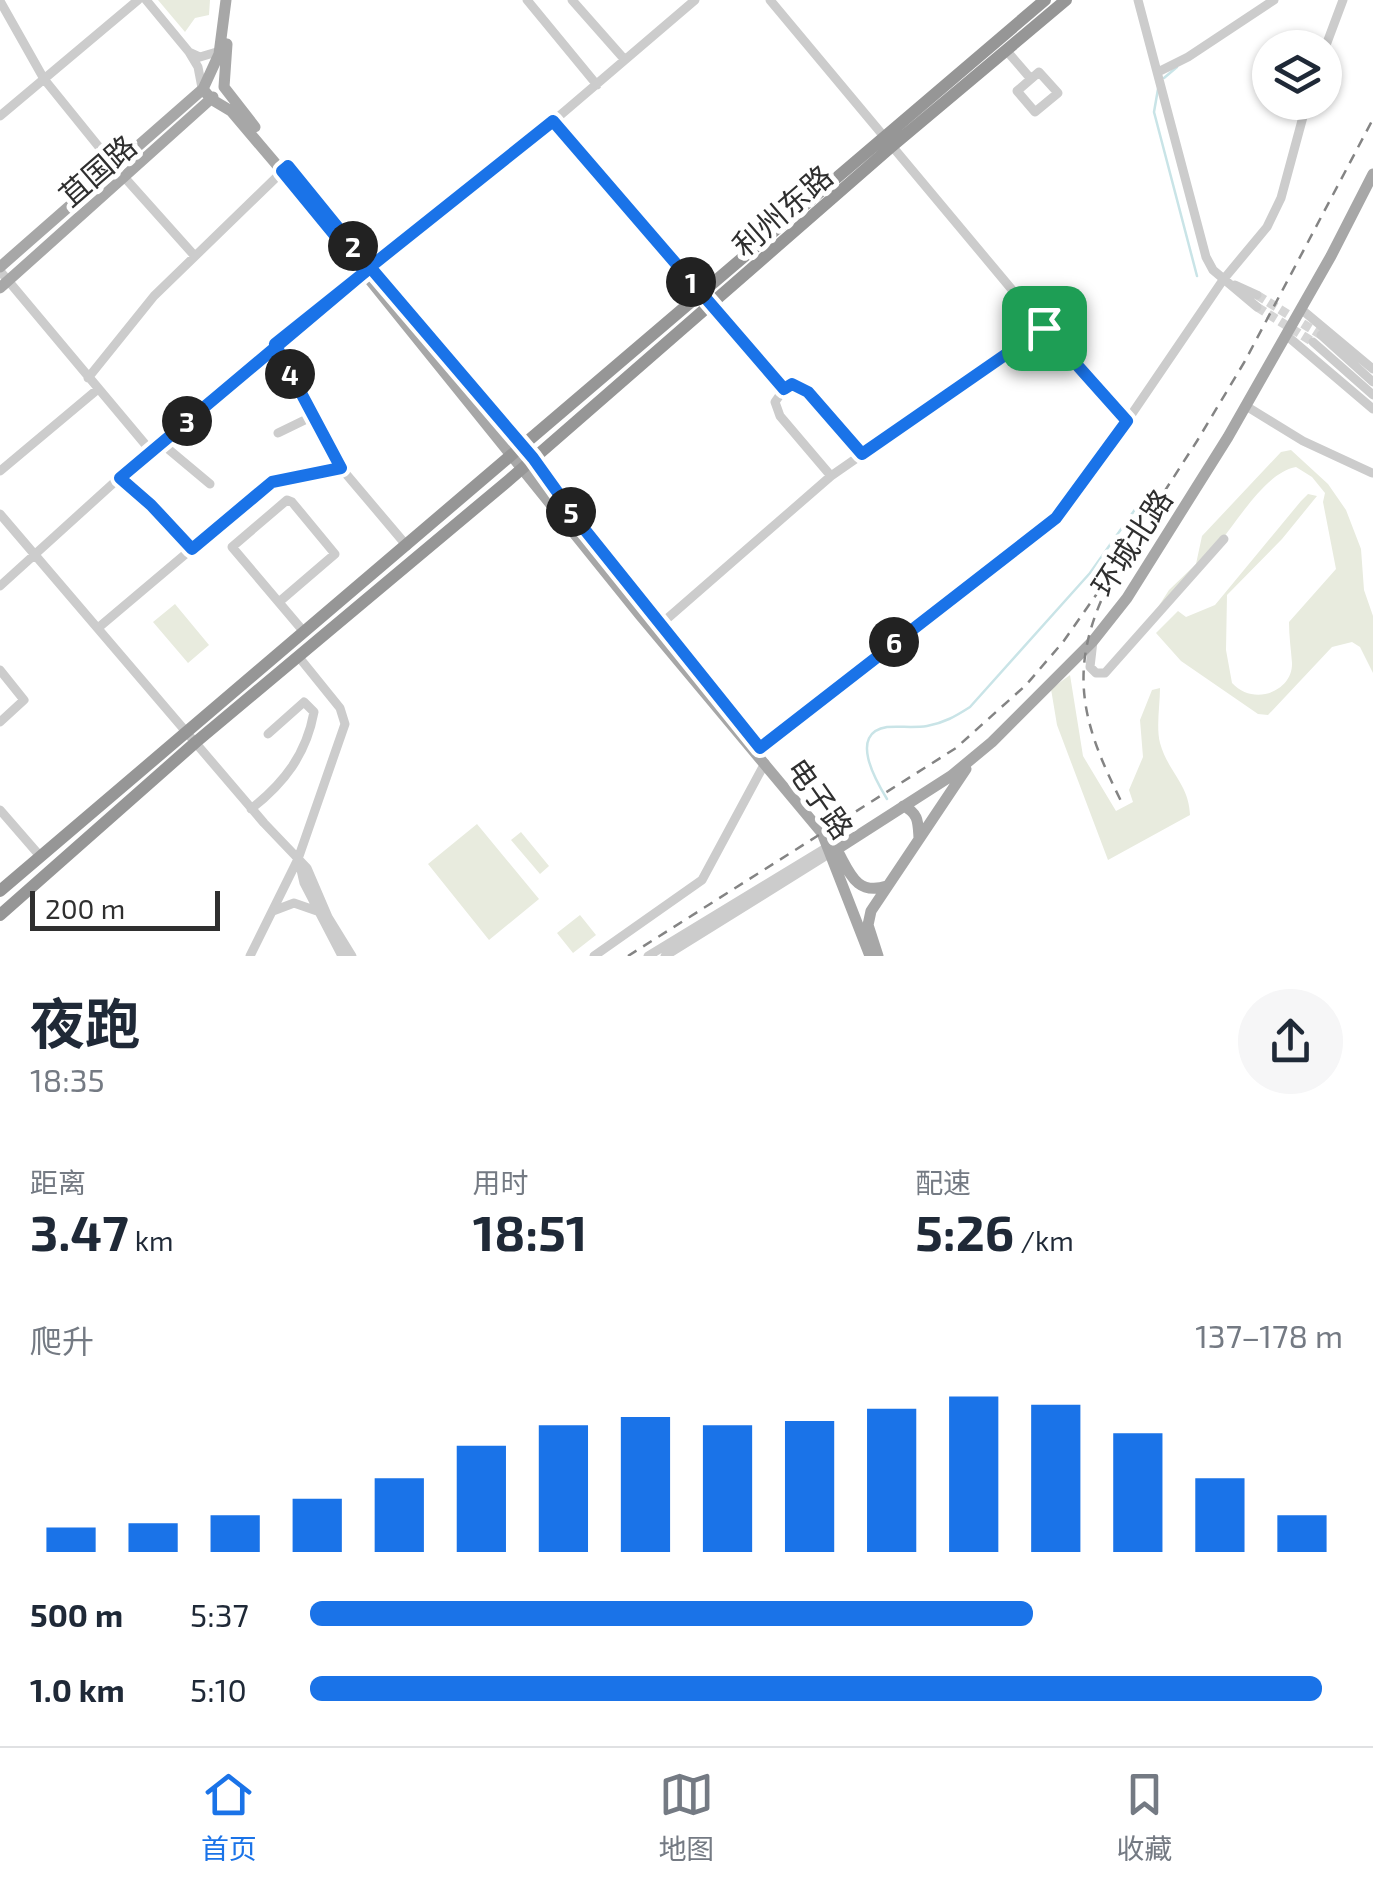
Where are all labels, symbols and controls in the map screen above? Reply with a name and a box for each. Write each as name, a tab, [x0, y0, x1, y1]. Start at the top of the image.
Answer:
map controls	[1252, 30, 1342, 120]
button: layers	[1252, 30, 1342, 120]
street label: 苴国路	[51, 127, 143, 213]
street label: 利州东路	[725, 157, 839, 263]
pin: 2	[328, 221, 378, 271]
text: 2	[345, 229, 361, 263]
pin: 1	[666, 257, 716, 307]
text: 1	[685, 265, 697, 299]
pin	[1002, 286, 1087, 371]
icon: arrive	[1017, 301, 1072, 356]
pin: 4	[265, 349, 315, 399]
text: 4	[281, 357, 299, 391]
pin: 3	[162, 396, 212, 446]
text: 3	[179, 404, 195, 438]
street label: 环城北路	[1083, 482, 1179, 602]
pin: 5	[546, 487, 596, 537]
text: 5	[563, 495, 579, 529]
pin: 6	[869, 617, 919, 667]
text: 6	[886, 625, 902, 659]
street label: 电子路	[780, 751, 862, 845]
scale bar	[30, 886, 220, 930]
text: 200 m	[45, 891, 125, 925]
text: 夜跑	[30, 989, 140, 1055]
button: share	[1238, 989, 1343, 1094]
text: 18:35	[30, 1060, 105, 1098]
text: 距离	[30, 1165, 86, 1199]
text: 用时	[473, 1165, 529, 1199]
text: 配速	[915, 1165, 971, 1199]
text: 3.47	[30, 1201, 129, 1261]
text: 18:51	[473, 1201, 587, 1261]
text: 5:26	[915, 1201, 1014, 1261]
text: km	[129, 1223, 174, 1257]
text: /km	[1014, 1223, 1074, 1257]
text: 137–178 m	[1195, 1316, 1343, 1354]
text: 爬升	[30, 1321, 94, 1359]
text: 500 m	[30, 1595, 123, 1633]
text: 5:37	[190, 1595, 249, 1633]
text: 1.0 km	[30, 1670, 125, 1708]
text: 5:10	[190, 1670, 247, 1708]
tab: 首页	[201, 1767, 257, 1867]
tab: 地图	[658, 1767, 714, 1867]
tab: 收藏	[1116, 1767, 1172, 1867]

